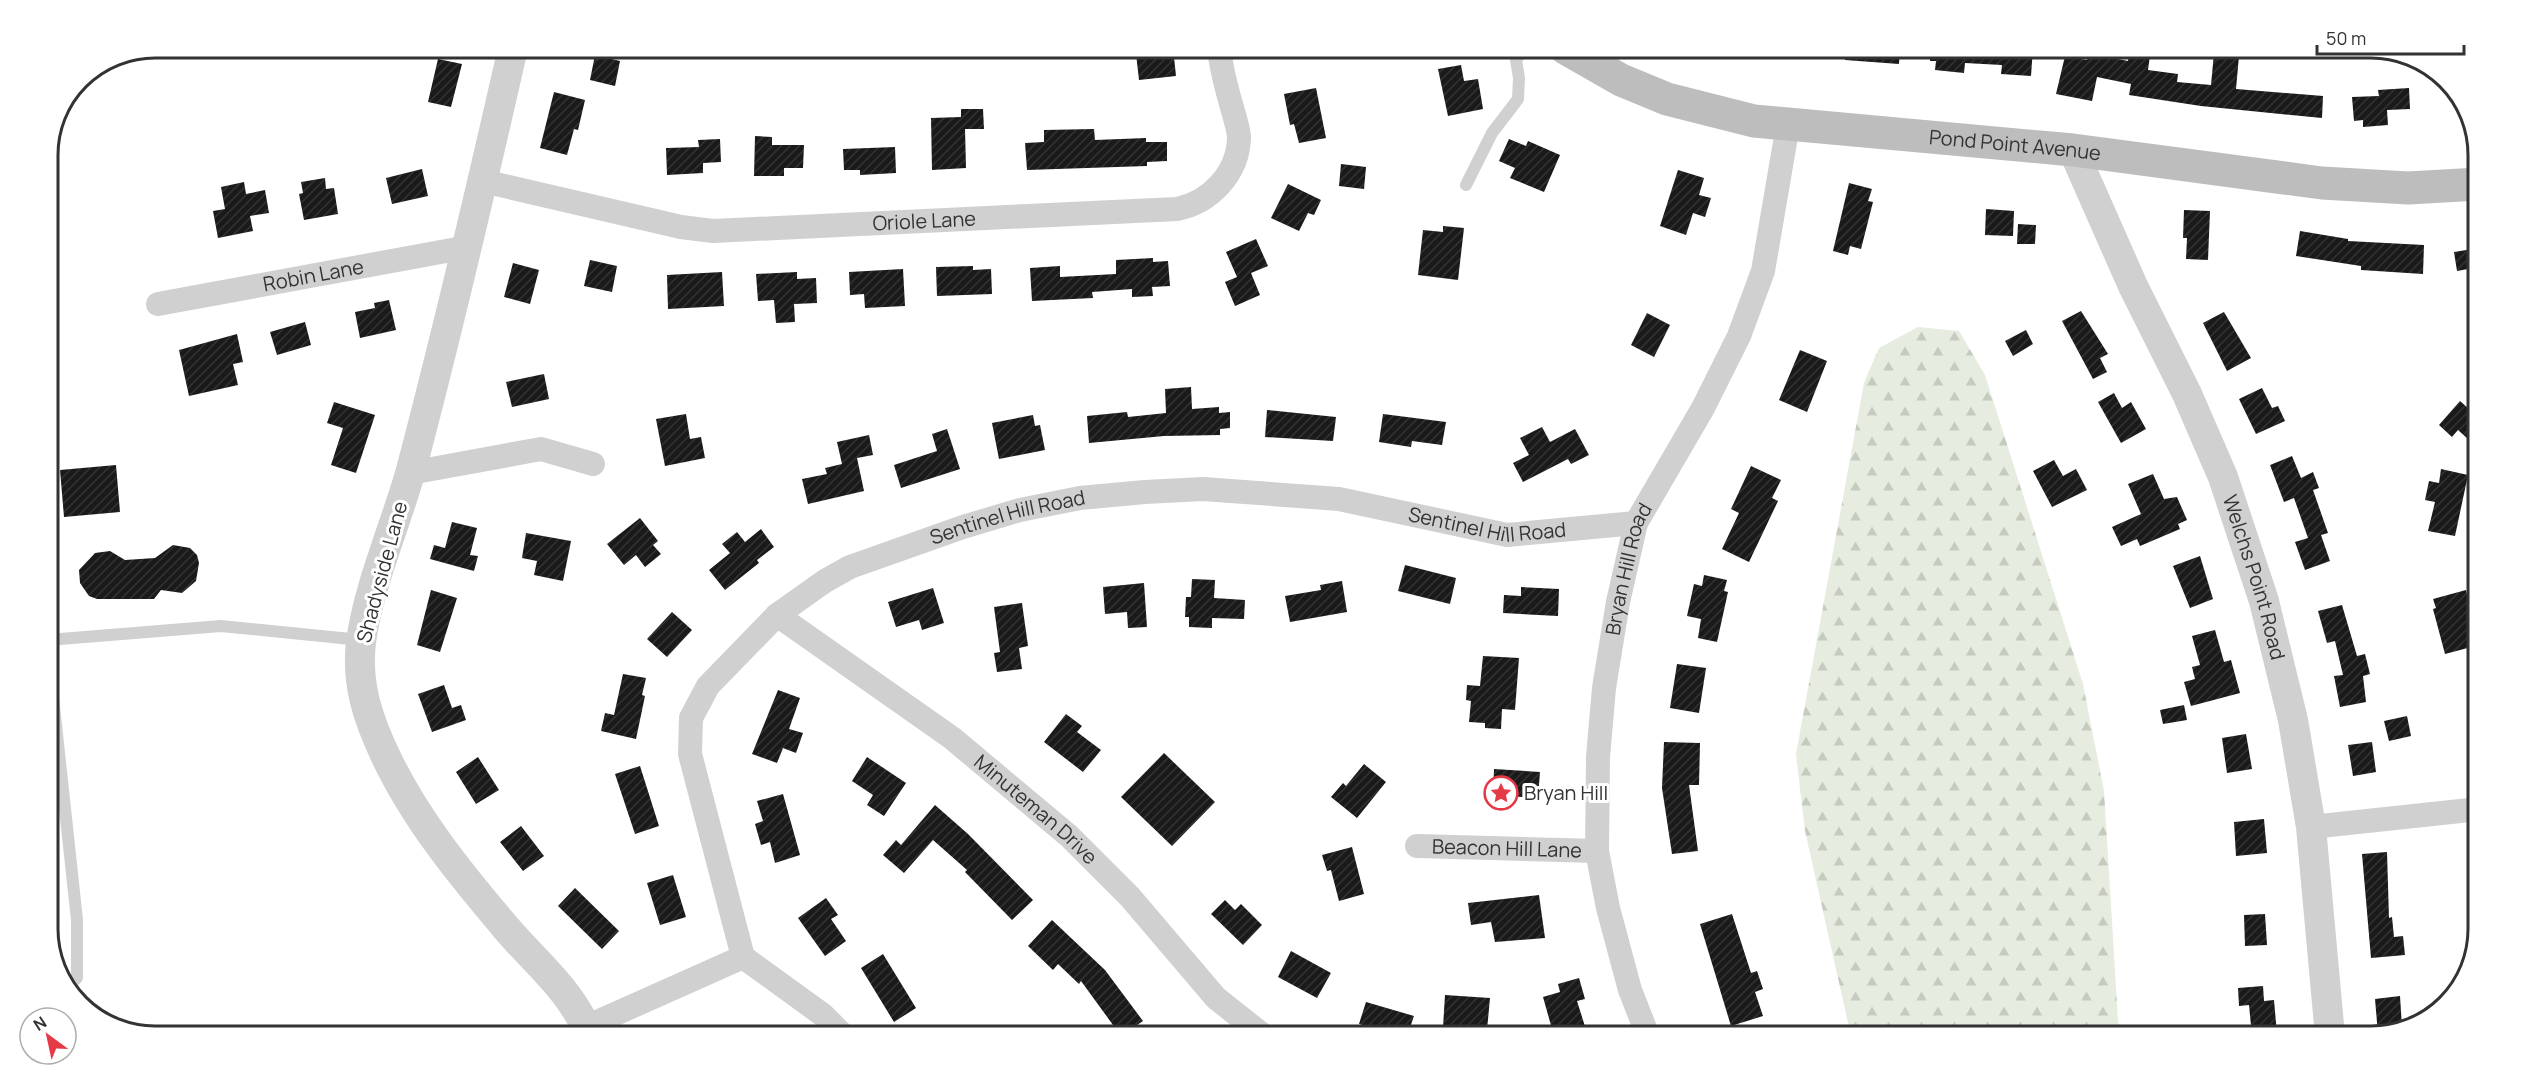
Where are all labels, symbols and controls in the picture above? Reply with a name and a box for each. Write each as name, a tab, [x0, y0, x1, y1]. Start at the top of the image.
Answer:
scale bar	[2317, 18, 2464, 56]
text: 50 m	[2326, 26, 2366, 50]
street label: Pond Point Avenue	[1928, 123, 2103, 167]
street label: Oriole Lane	[872, 205, 977, 236]
street label: Robin Lane	[261, 252, 366, 297]
street label: Sentinel Hill Road	[926, 483, 1087, 551]
street label: Welchs Point Road	[2217, 491, 2292, 663]
street label: Shadyside Lane	[350, 498, 413, 646]
street label: Bryan Hill Road	[1599, 498, 1658, 637]
street label: Sentinel Hill Road	[1406, 500, 1567, 548]
street label: Minuteman Drive	[969, 748, 1104, 870]
place icon: Bryan Hill	[1483, 775, 1519, 811]
place label: Bryan Hill	[1524, 779, 1608, 806]
street label: Beacon Hill Lane	[1432, 832, 1582, 864]
north arrow	[18, 1006, 78, 1066]
text: N	[29, 1011, 51, 1036]

